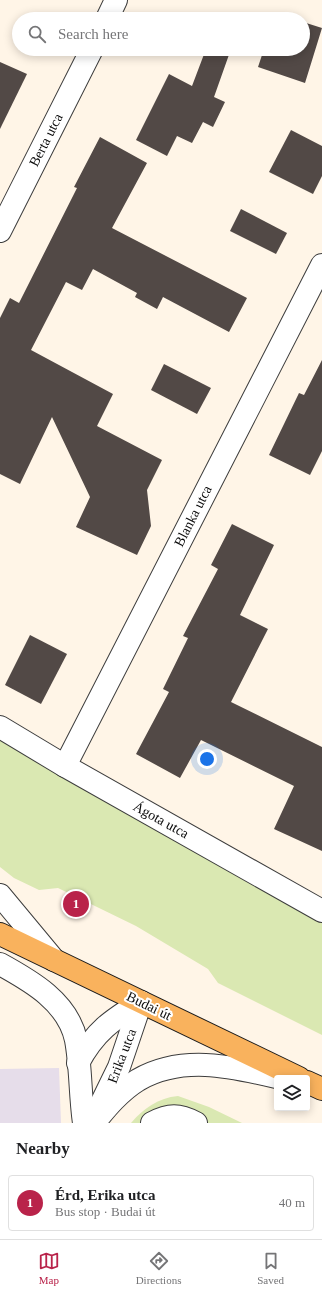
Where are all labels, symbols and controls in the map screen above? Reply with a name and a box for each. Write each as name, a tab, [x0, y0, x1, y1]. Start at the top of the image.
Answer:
search box	[12, 12, 310, 56]
icon: search	[26, 23, 48, 45]
text: Search here	[58, 26, 128, 42]
street label: Berta utca	[26, 110, 66, 169]
street label: Blanka utca	[171, 482, 215, 549]
your location	[197, 749, 217, 769]
street label: Ágota utca	[131, 798, 192, 842]
pin: 1	[63, 889, 89, 919]
street label: Budai út	[124, 989, 174, 1023]
street label: Erika utca	[105, 1026, 140, 1085]
map controls	[274, 1075, 310, 1111]
button: layers	[274, 1075, 310, 1111]
text: Nearby	[16, 1139, 70, 1158]
text: Érd, Erika utca	[55, 1187, 155, 1203]
text: 1	[27, 1195, 33, 1210]
text: 40 m	[279, 1195, 305, 1210]
text: Bus stop · Budai út	[55, 1204, 155, 1219]
tab: Map	[38, 1250, 60, 1286]
tab: Directions	[136, 1250, 181, 1286]
tab: Saved	[257, 1250, 284, 1286]

